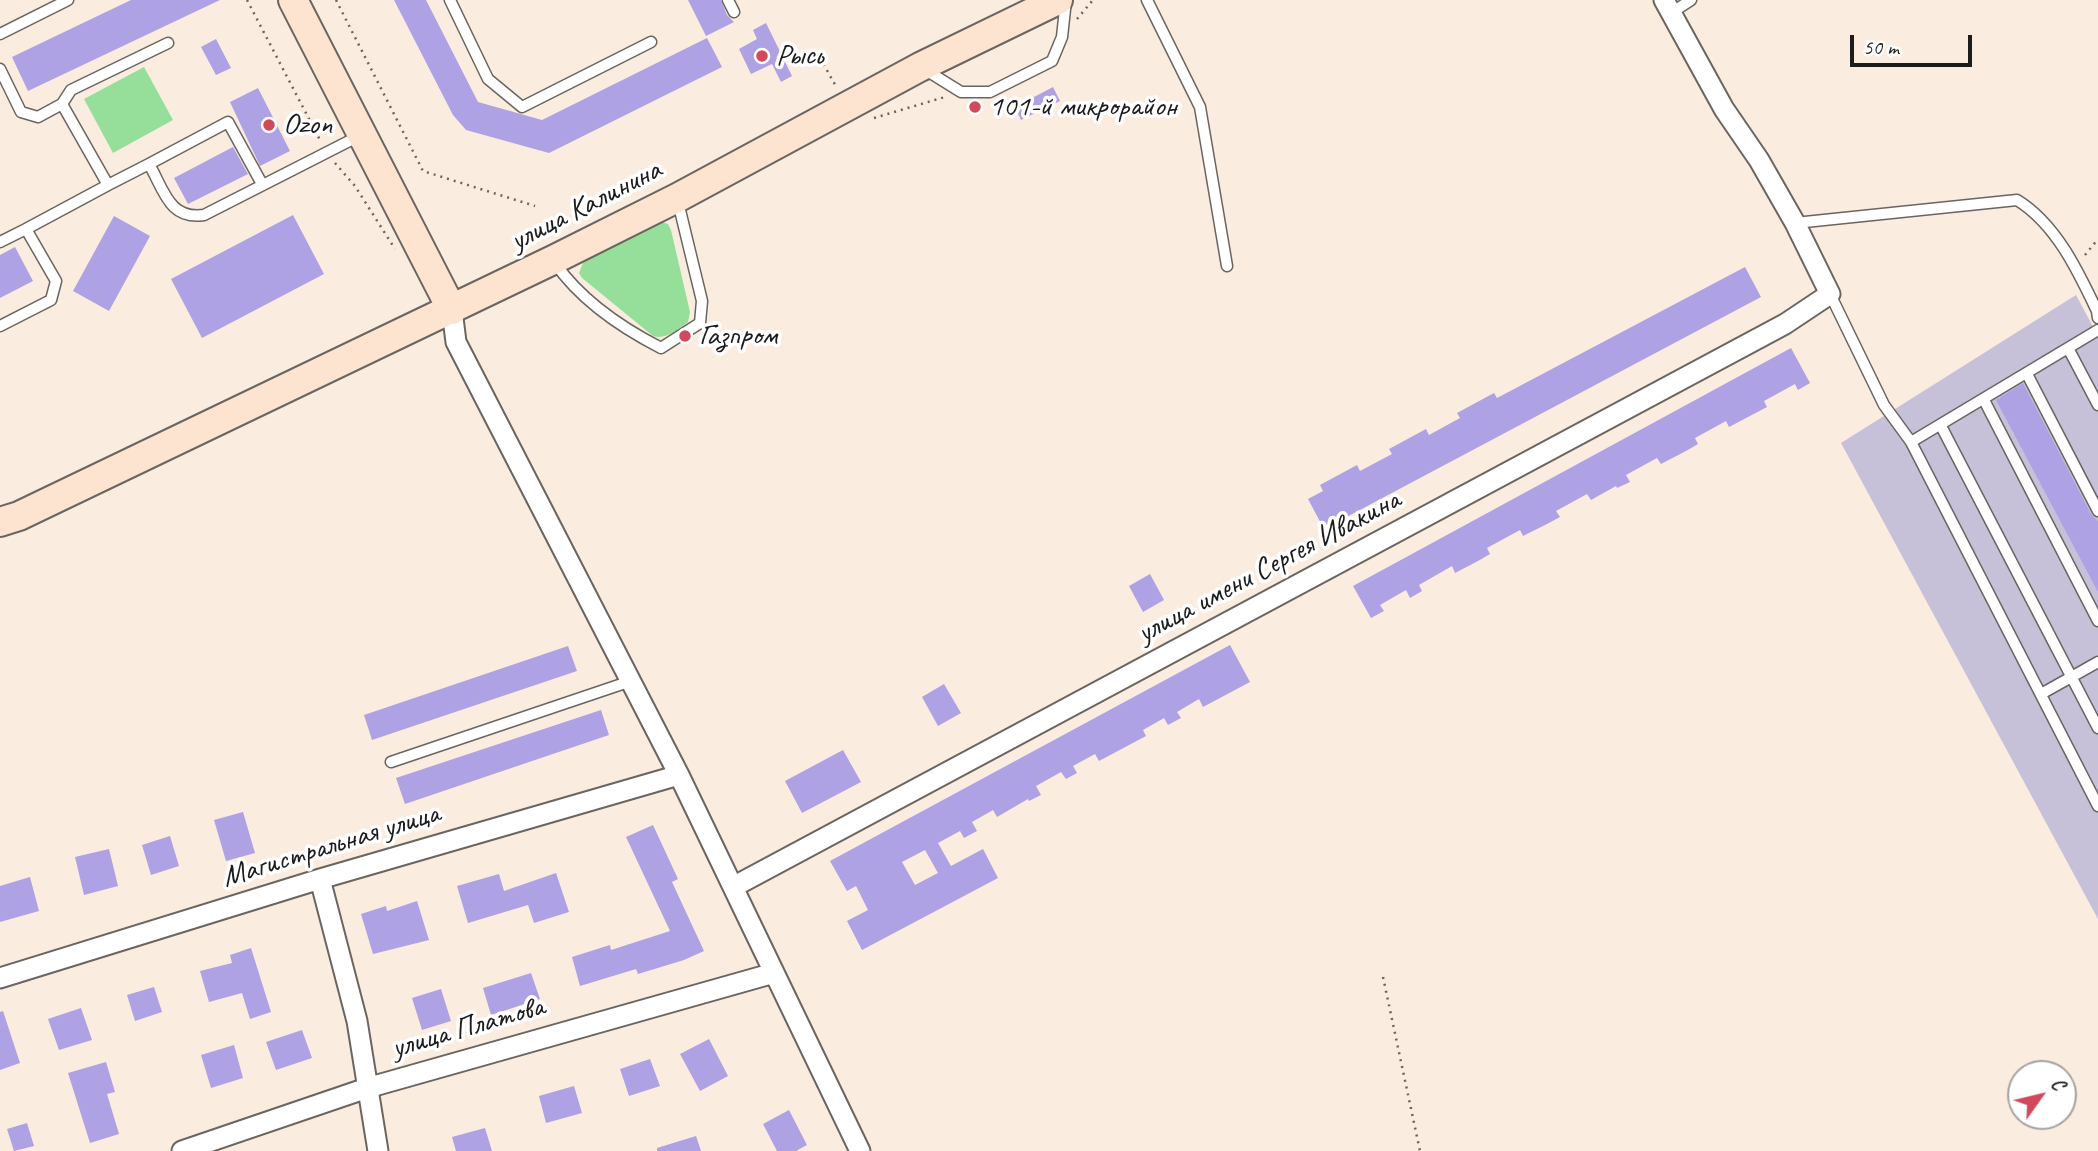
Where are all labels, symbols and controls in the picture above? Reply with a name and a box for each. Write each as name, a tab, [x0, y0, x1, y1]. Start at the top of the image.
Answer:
scale bar	[1853, 21, 1976, 65]
text: 50 m	[1863, 34, 1899, 60]
place label: Рысь	[776, 38, 823, 74]
marker: Рысь	[754, 48, 770, 64]
place label: 101-й микрорайон	[989, 89, 1177, 125]
marker: 101-й микрорайон	[967, 99, 983, 115]
place label: Ozon	[283, 107, 332, 143]
marker: Ozon	[261, 117, 277, 133]
street label: улица Калинина	[504, 153, 668, 259]
place label: Газпром	[699, 318, 778, 354]
marker: Газпром	[677, 328, 693, 344]
street label: улица имени Сергея Ивакина	[1131, 482, 1407, 652]
street label: Магистральная улица	[218, 796, 444, 896]
street label: улица Платова	[388, 989, 548, 1067]
north arrow	[2007, 1060, 2077, 1130]
text: С	[2045, 1074, 2070, 1095]

